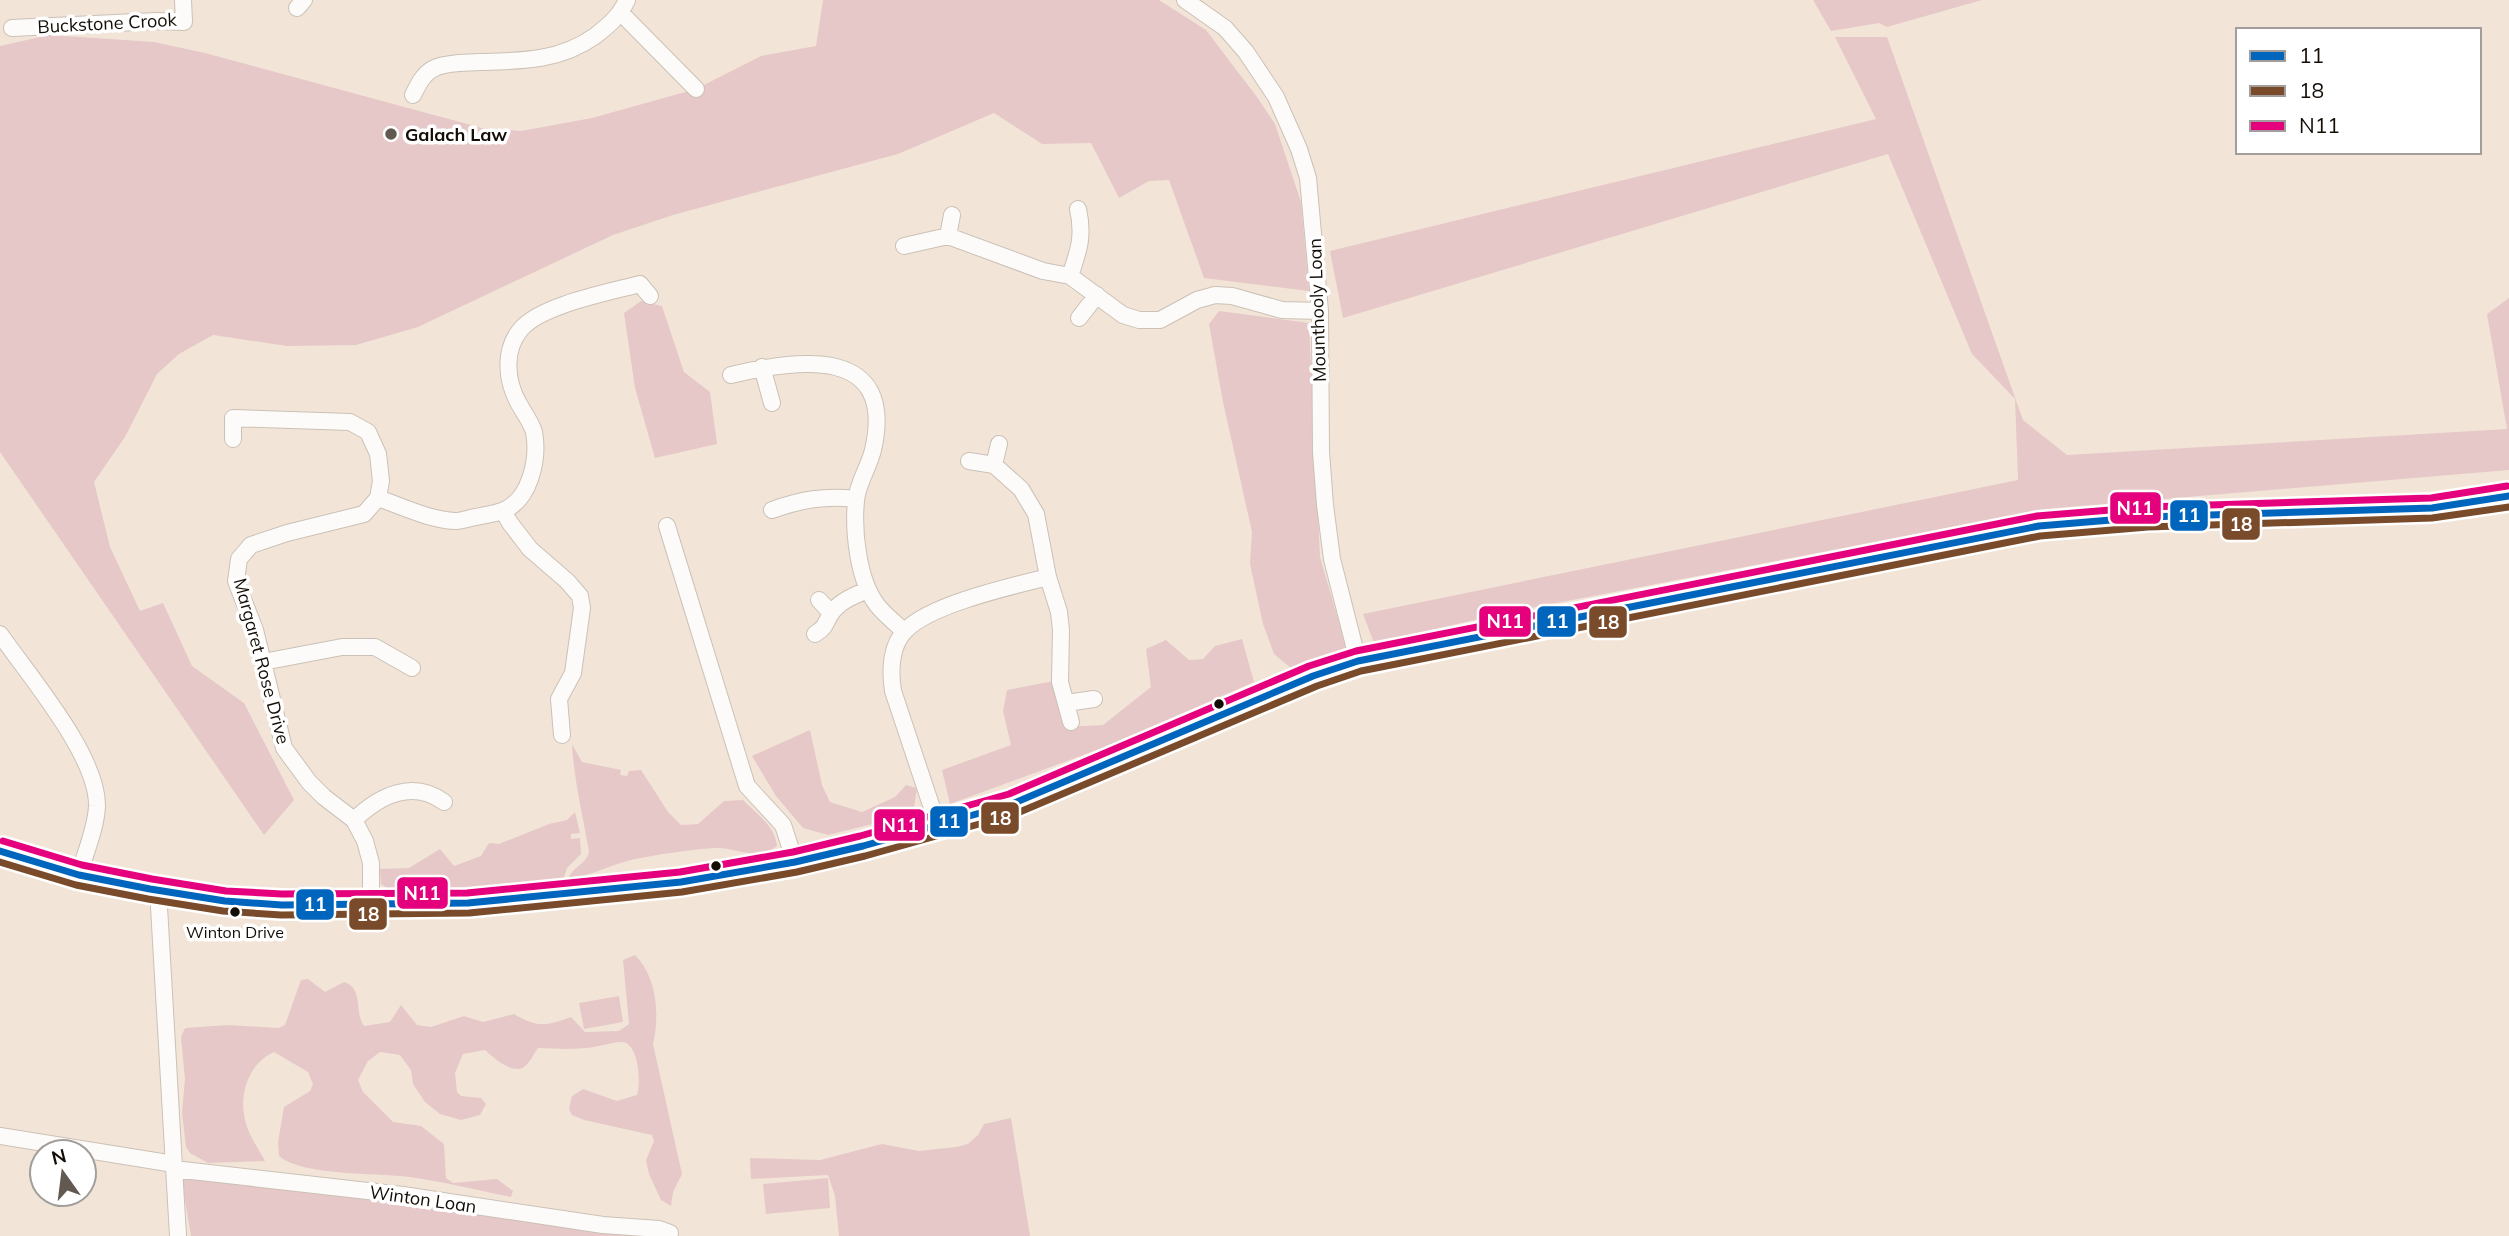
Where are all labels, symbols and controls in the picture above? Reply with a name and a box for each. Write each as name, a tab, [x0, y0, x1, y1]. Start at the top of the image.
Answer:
street label: Buckstone Crook	[37, 8, 178, 38]
legend	[2236, 28, 2481, 154]
text: 11	[2299, 42, 2324, 68]
text: 18	[2299, 77, 2324, 103]
text: N11	[2299, 112, 2340, 138]
place label: Galach Law	[405, 123, 507, 146]
marker: Galach Law	[383, 126, 399, 142]
street label: Mounthooly Loan	[1303, 238, 1331, 382]
line badge: N11	[2109, 491, 2162, 525]
text: N11	[2116, 496, 2154, 520]
line badge: 11	[2169, 499, 2209, 532]
text: 11	[2178, 503, 2200, 527]
line badge: 18	[2221, 507, 2261, 541]
text: 18	[2230, 512, 2252, 536]
street label: Margaret Rose Drive	[229, 575, 295, 747]
line badge: N11	[1478, 605, 1532, 638]
line badge: 11	[1536, 605, 1577, 638]
line badge: 18	[1588, 605, 1628, 639]
text: N11	[1486, 609, 1524, 633]
text: 11	[1546, 609, 1568, 633]
text: 18	[1597, 610, 1619, 634]
unlabelled marker	[1212, 697, 1226, 711]
line badge: 18	[980, 801, 1020, 835]
line badge: 11	[929, 805, 969, 838]
text: 18	[989, 806, 1011, 830]
line badge: N11	[873, 808, 926, 842]
text: 11	[938, 809, 960, 833]
text: N11	[881, 813, 919, 837]
unlabelled marker	[709, 859, 723, 873]
line badge: N11	[396, 876, 449, 910]
text: N11	[403, 881, 441, 905]
line badge: 11	[295, 888, 335, 921]
text: 11	[304, 892, 326, 916]
line badge: 18	[348, 897, 388, 931]
text: 18	[357, 902, 379, 926]
marker: Winton Drive	[228, 905, 242, 919]
place label: Winton Drive	[186, 922, 284, 942]
north arrow	[28, 1138, 98, 1208]
text: N	[49, 1143, 69, 1170]
street label: Winton Loan	[368, 1180, 478, 1218]

